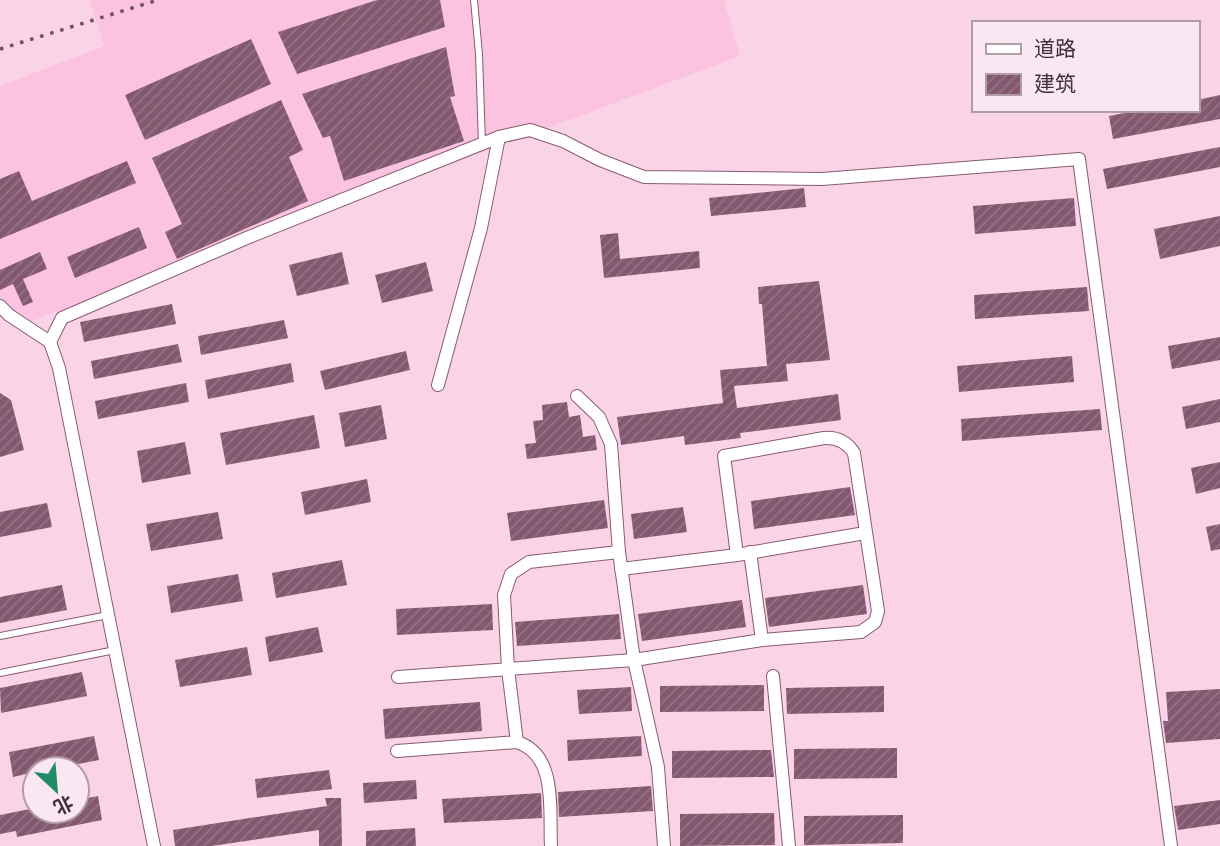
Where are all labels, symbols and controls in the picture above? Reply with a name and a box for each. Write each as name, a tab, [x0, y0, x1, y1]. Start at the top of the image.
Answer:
legend	[972, 21, 1199, 112]
text: 道路	[1034, 36, 1076, 61]
text: 建筑	[1034, 71, 1076, 96]
north arrow	[21, 755, 91, 825]
text: 北	[50, 790, 77, 819]

